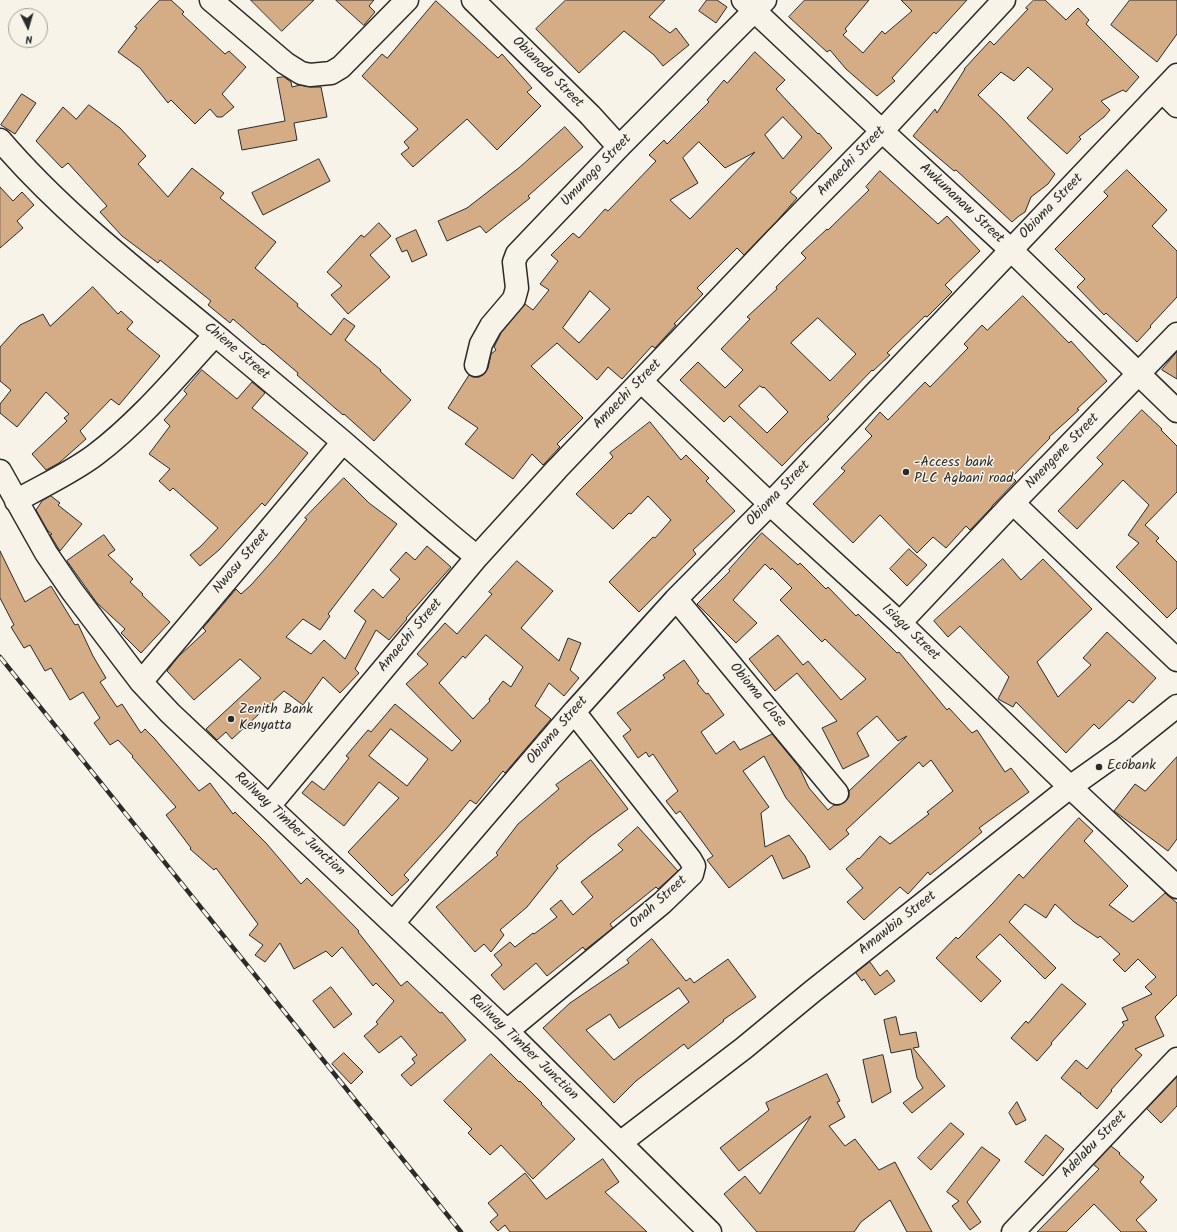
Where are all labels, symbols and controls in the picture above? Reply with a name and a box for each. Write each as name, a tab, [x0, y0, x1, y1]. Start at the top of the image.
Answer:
north arrow	[8, 8, 48, 48]
text: N	[25, 30, 33, 48]
street label: Obianodo Street	[508, 34, 586, 112]
street label: Amaechi Street	[814, 124, 890, 200]
street label: Umunogo Street	[558, 131, 636, 211]
street label: Awkunanaw Street	[915, 160, 1007, 248]
street label: Obioma Street	[1017, 171, 1087, 243]
street label: Chiene Street	[200, 320, 272, 384]
street label: Amaechi Street	[590, 357, 666, 433]
street label: Nnengene Street	[1023, 411, 1103, 493]
place label: -Access bank PLC Agbani road	[914, 456, 1013, 488]
street label: Obioma Street	[744, 458, 814, 530]
marker: -Access bank PLC Agbani road	[901, 467, 911, 477]
street label: Nwosu Street	[210, 526, 274, 598]
street label: Amaechi Street	[375, 596, 447, 676]
street label: Isiagu Street	[877, 601, 943, 665]
street label: Obioma Close	[725, 660, 789, 732]
street label: Obioma Street	[524, 694, 592, 768]
place label: Zenith Bank Kenyatta	[239, 703, 313, 736]
marker: Zenith Bank Kenyatta	[226, 714, 236, 724]
place label: Ecobank	[1107, 759, 1156, 775]
marker: Ecobank	[1094, 762, 1104, 772]
street label: Railway Timber Junction	[230, 769, 348, 881]
street label: Onah Street	[627, 873, 691, 933]
street label: Amawbia Street	[856, 888, 940, 960]
street label: Railway Timber Junction	[465, 992, 581, 1104]
street label: Adelabu Street	[1059, 1108, 1131, 1182]

